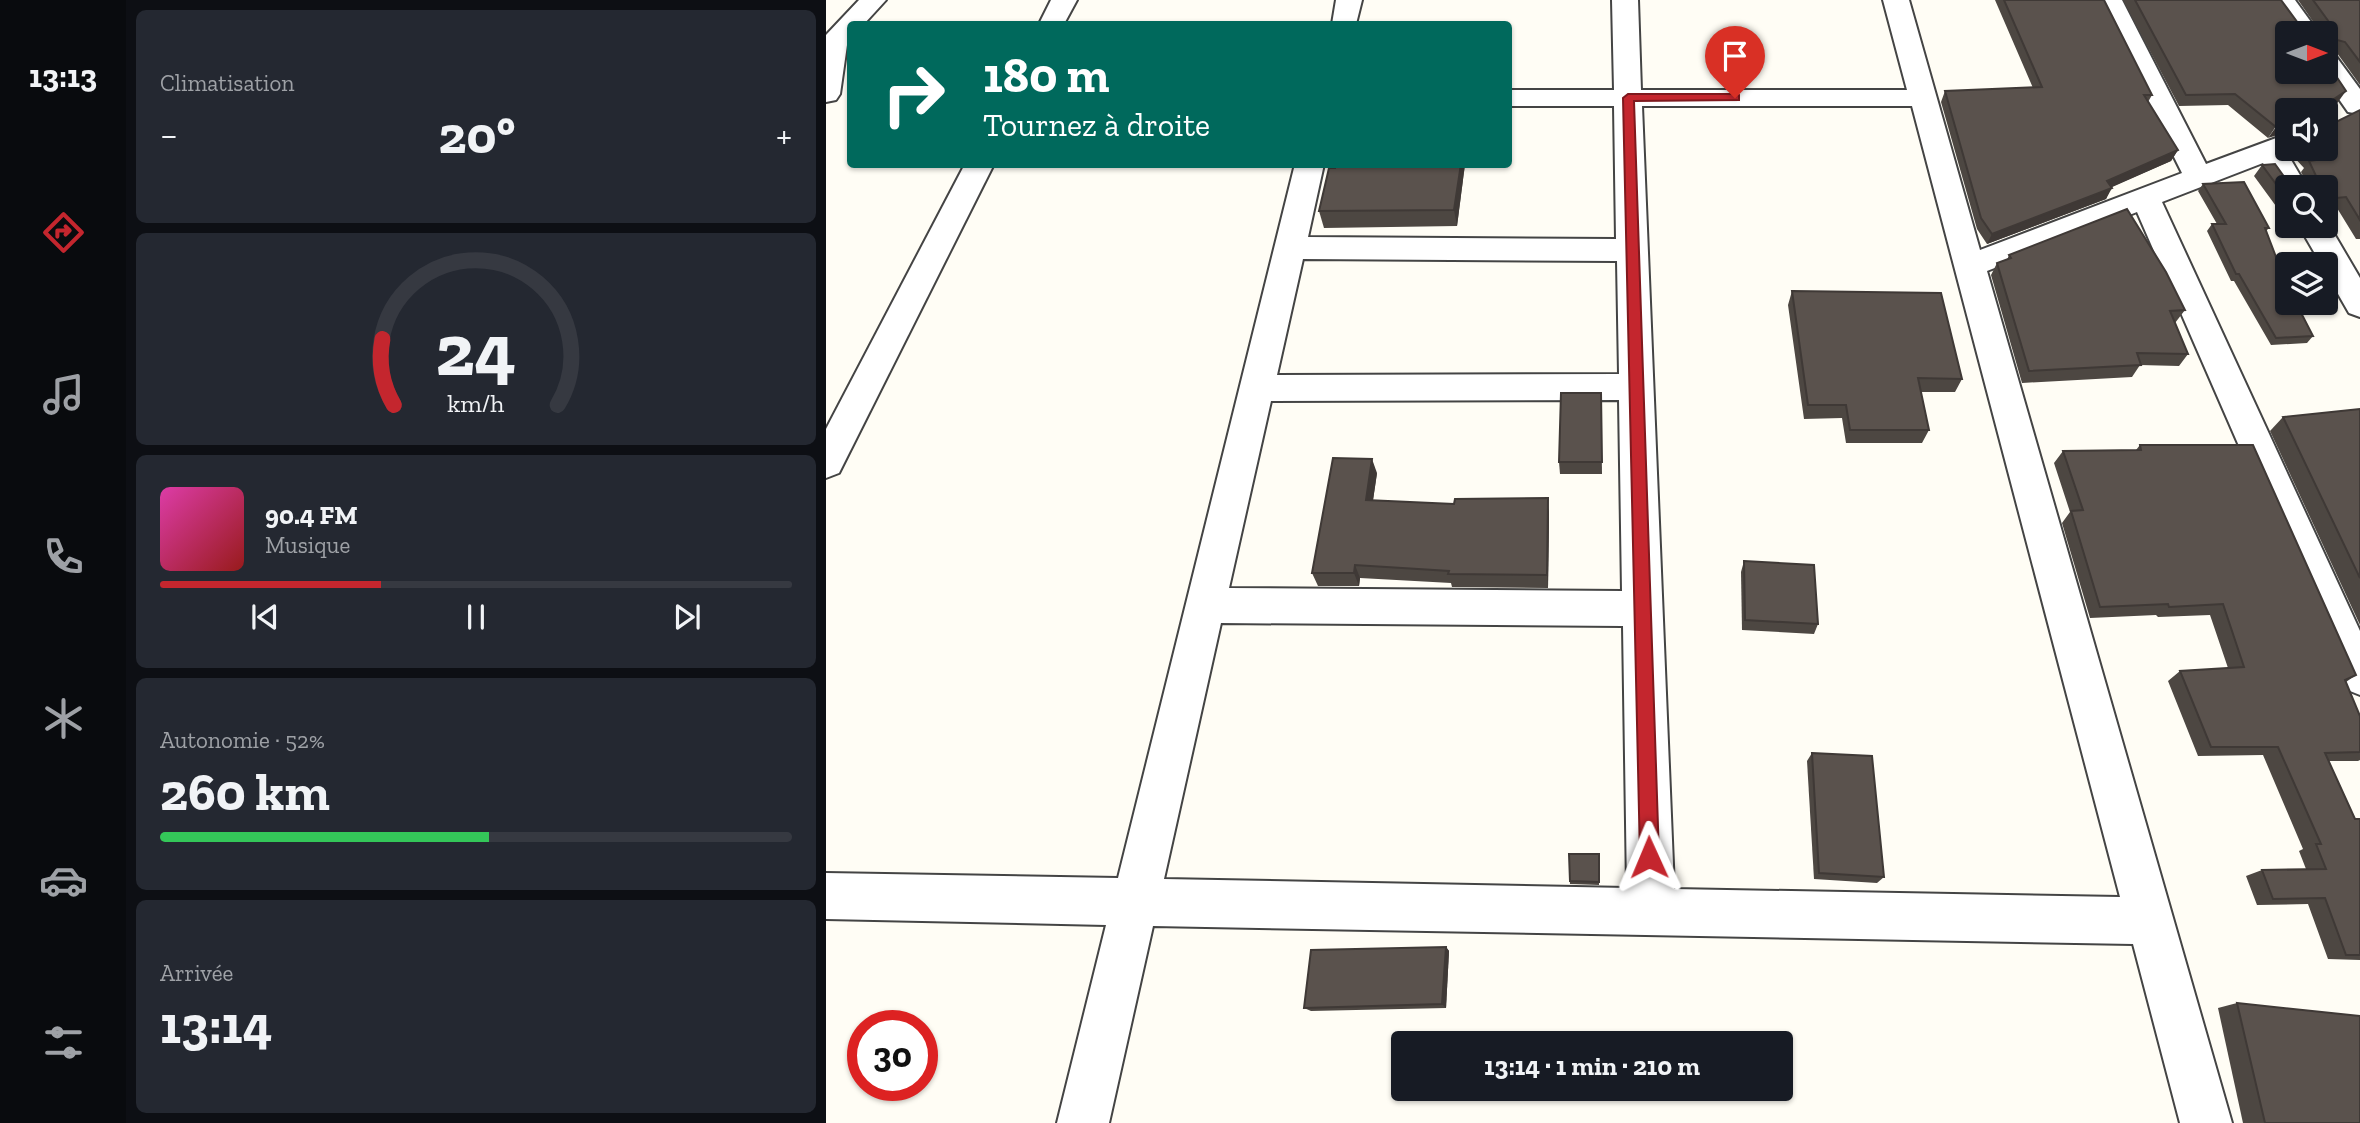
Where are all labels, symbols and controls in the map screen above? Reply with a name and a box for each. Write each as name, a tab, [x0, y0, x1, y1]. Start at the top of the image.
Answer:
north arrow	[2275, 21, 2338, 84]
map controls	[2275, 21, 2338, 315]
pin	[1705, 26, 1765, 98]
icon: arrive	[1716, 37, 1754, 75]
text: 180 m	[983, 46, 1110, 105]
icon: right	[868, 49, 959, 140]
text: 13:13	[29, 57, 97, 95]
text: Climatisation	[160, 69, 294, 97]
button: sound	[2275, 98, 2338, 161]
text: 20°	[439, 104, 515, 166]
text: Tournez à droite	[983, 106, 1210, 144]
text: −	[160, 112, 178, 158]
text: +	[776, 112, 792, 158]
button: search	[2275, 175, 2338, 238]
icon: directions	[39, 208, 88, 257]
button: layers	[2275, 252, 2338, 315]
text: 24	[436, 306, 516, 394]
icon: music	[39, 370, 88, 419]
text: km/h	[447, 388, 505, 418]
text: 90.4 FM	[265, 499, 358, 531]
text: Musique	[265, 531, 350, 559]
icon: phone	[39, 532, 88, 581]
icon: previous	[246, 598, 284, 636]
icon: pause	[457, 598, 495, 636]
icon: next	[668, 598, 706, 636]
icon: climate	[39, 694, 88, 743]
text: Autonomie · 52%	[160, 726, 325, 754]
text: 260 km	[160, 761, 330, 823]
position arrow	[1612, 820, 1686, 894]
icon: car	[39, 856, 88, 905]
text: Arrivée	[160, 959, 233, 987]
text: 13:14	[160, 994, 272, 1056]
speed limit sign: 30	[847, 1010, 938, 1101]
icon: filters	[39, 1018, 88, 1067]
text: 13:14 · 1 min · 210 m	[1484, 1050, 1700, 1082]

